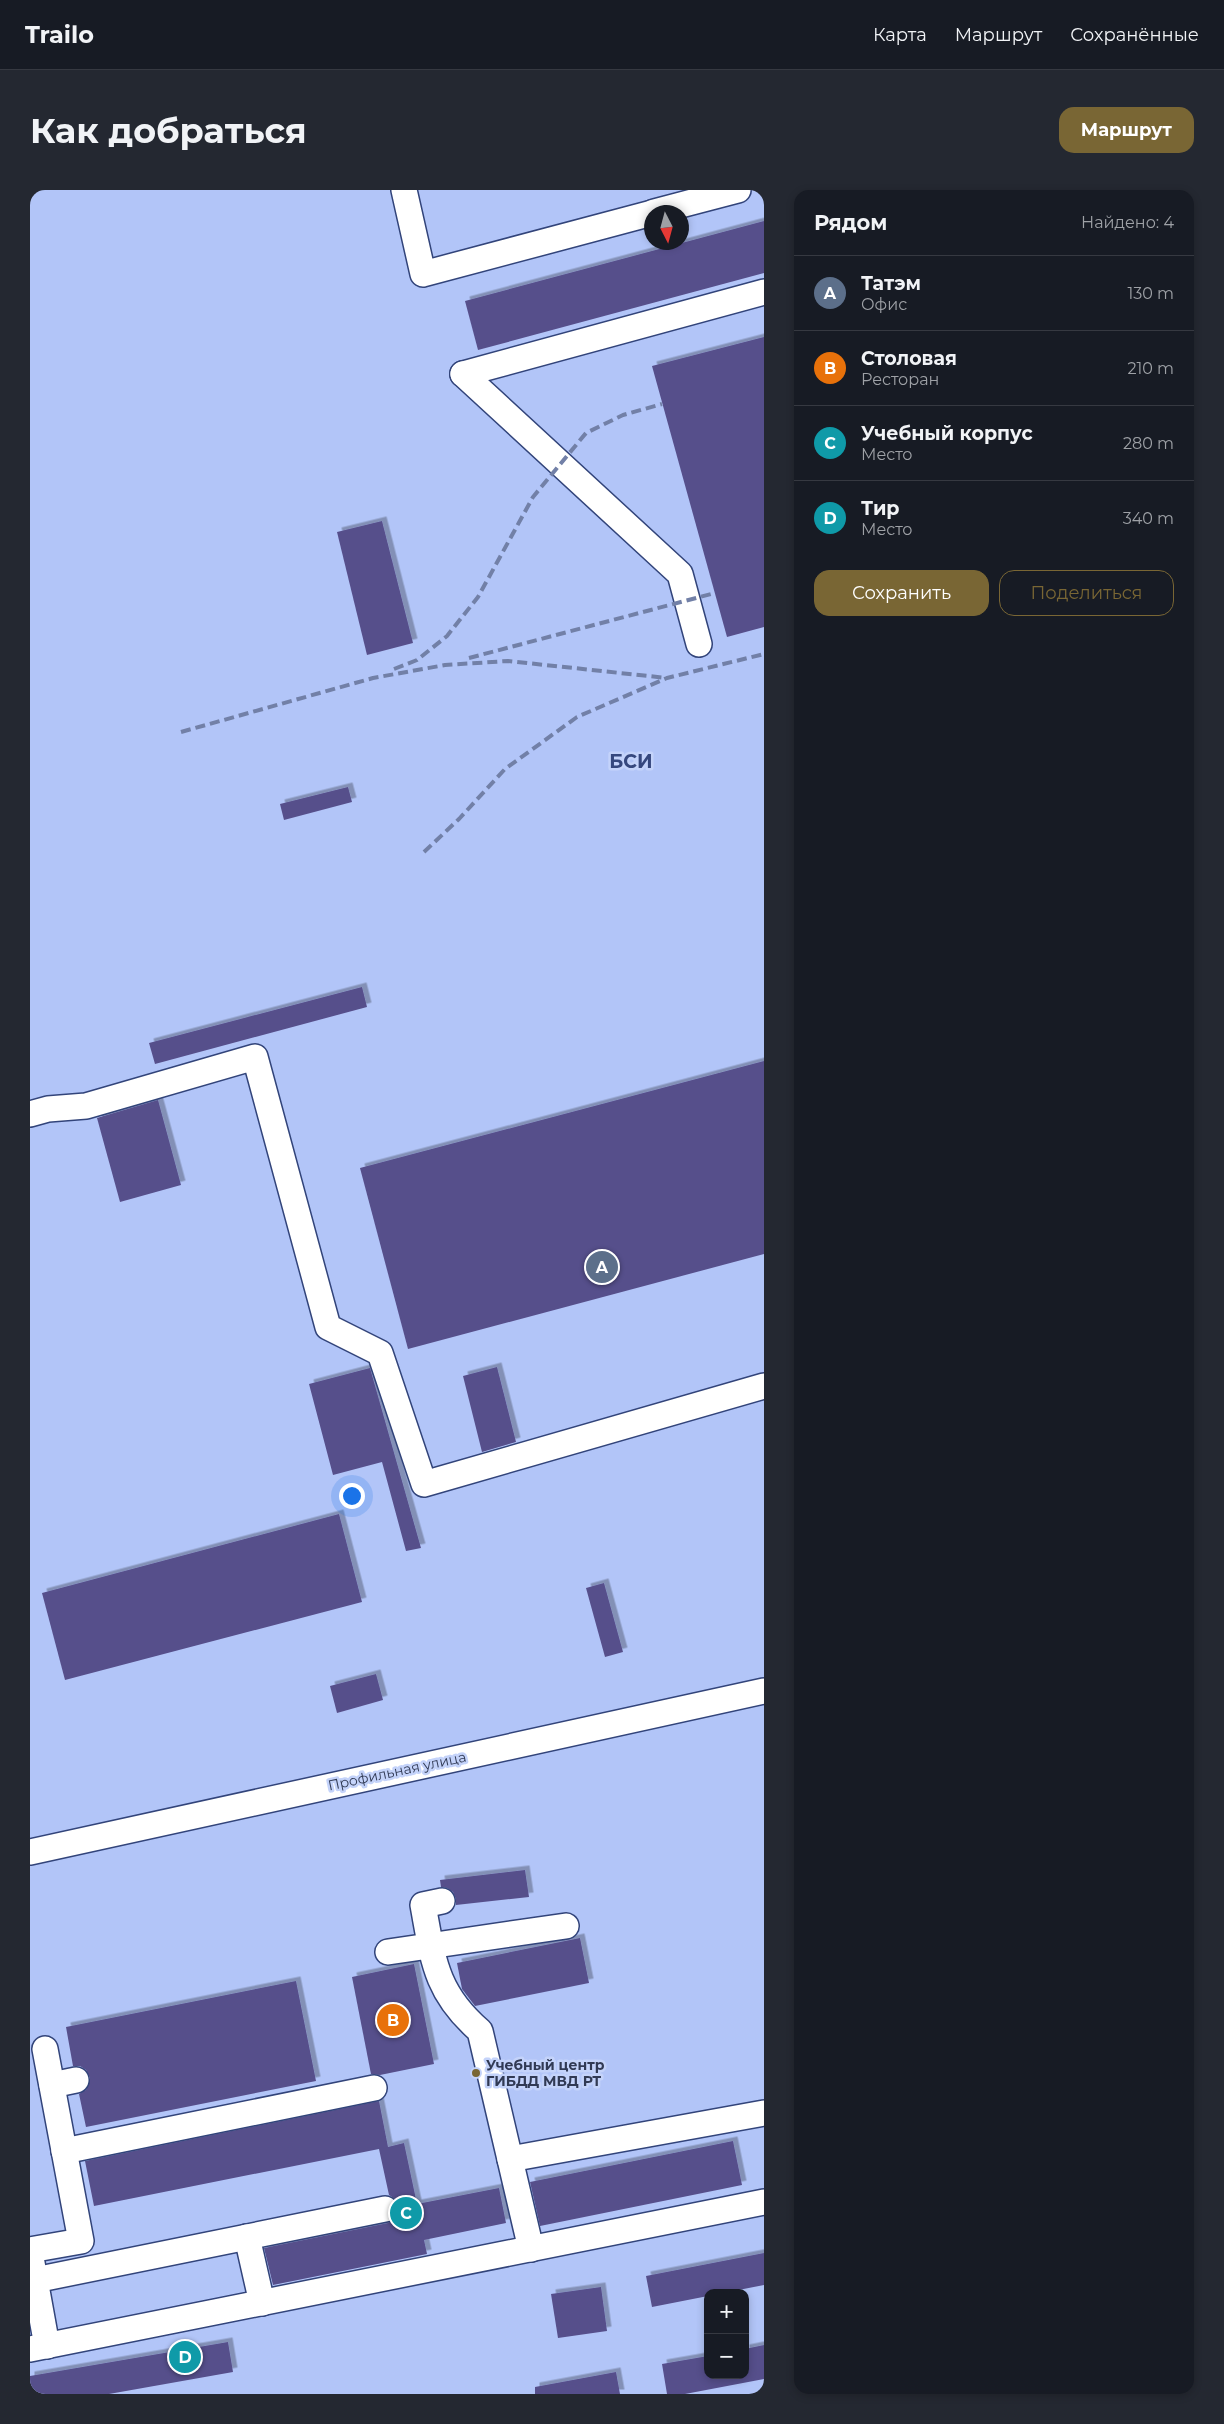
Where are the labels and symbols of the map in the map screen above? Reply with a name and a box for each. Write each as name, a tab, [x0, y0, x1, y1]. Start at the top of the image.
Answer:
north arrow	[644, 205, 689, 250]
district label: БСИ	[609, 750, 653, 773]
pin: A	[586, 1248, 618, 1286]
your location	[339, 1483, 365, 1509]
street label: Профильная улица	[326, 1748, 468, 1794]
pin: B	[377, 2001, 409, 2039]
place label: Учебный центр ГИБДД МВД РТ	[486, 2056, 605, 2090]
marker: Учебный центр ГИБДД МВД РТ	[470, 2067, 482, 2079]
pin: C	[390, 2194, 422, 2232]
pin: D	[169, 2338, 201, 2376]

